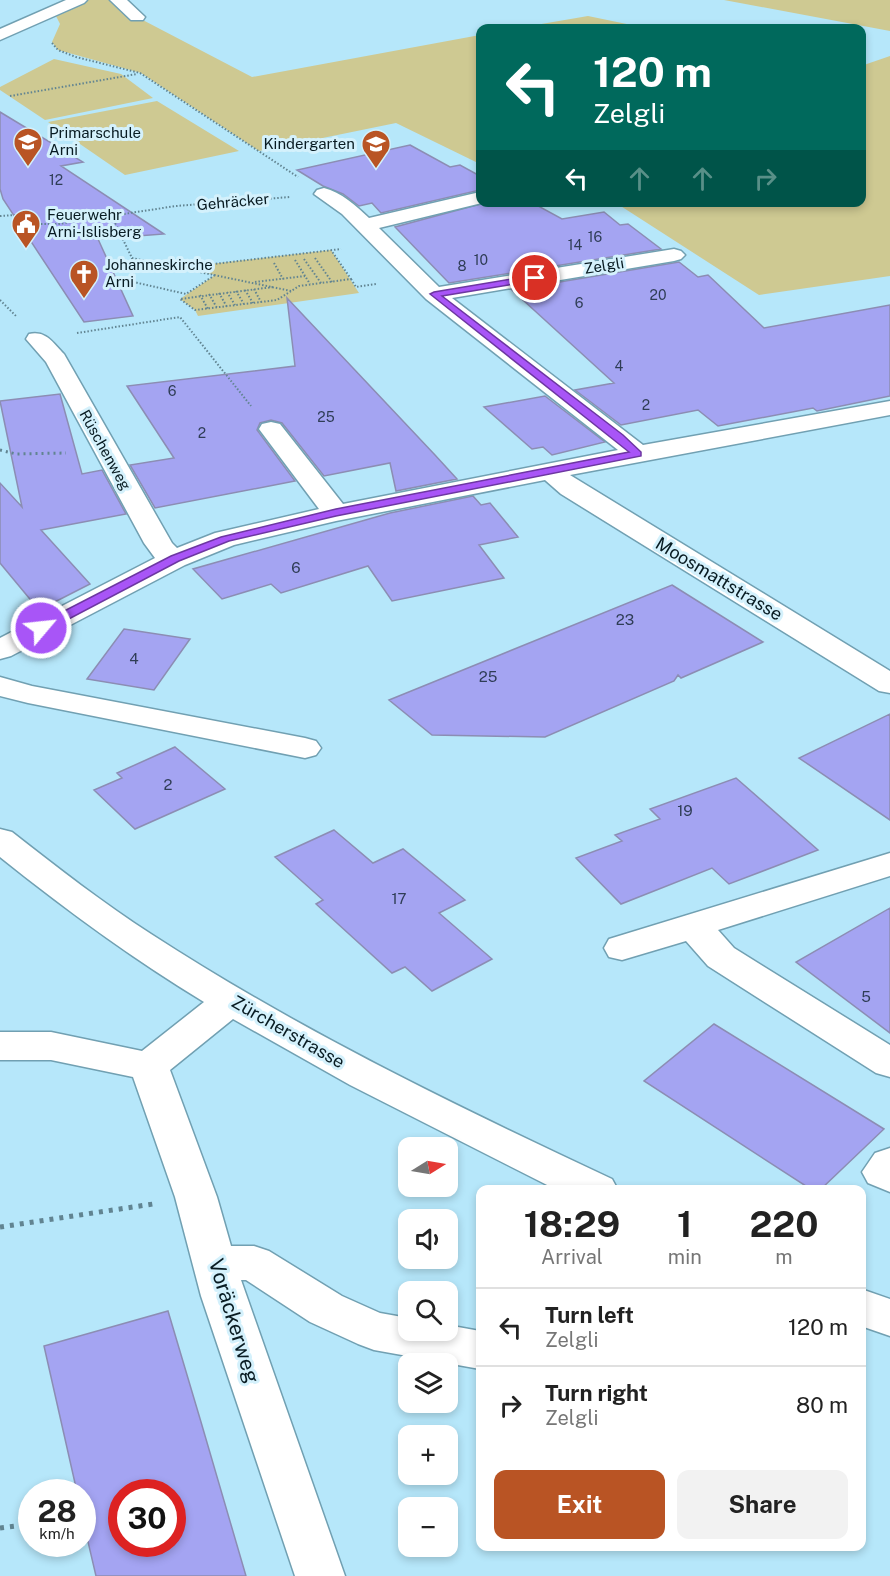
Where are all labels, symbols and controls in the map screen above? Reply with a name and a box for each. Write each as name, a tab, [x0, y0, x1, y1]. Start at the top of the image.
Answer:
text: 120 m	[593, 47, 712, 96]
icon: left	[494, 48, 572, 126]
text: Zelgli	[593, 97, 665, 129]
place label: Primarschule Arni	[49, 124, 141, 158]
school or university icon: Primarschule Arni	[12, 126, 44, 168]
school or university icon: Kindergarten	[360, 128, 392, 170]
place label: Kindergarten	[263, 135, 355, 152]
icon: left	[560, 162, 593, 195]
icon: ahead	[623, 162, 656, 195]
icon: ahead	[686, 162, 719, 195]
icon: right	[749, 162, 782, 195]
house number: 12	[49, 172, 63, 188]
street label: Gehräcker	[196, 190, 270, 213]
place label: Feuerwehr Arni-Islisberg	[47, 206, 142, 240]
public building icon: Feuerwehr Arni-Islisberg	[10, 208, 42, 250]
house number: 16	[588, 229, 602, 245]
house number: 14	[568, 237, 582, 253]
house number: 10	[474, 252, 488, 268]
pin	[509, 252, 560, 303]
street label: Zelgli	[583, 254, 625, 277]
place label: Johanneskirche Arni	[105, 256, 213, 290]
church icon: Johanneskirche Arni	[68, 258, 100, 300]
house number: 8	[457, 258, 467, 274]
icon: arrive	[518, 261, 551, 294]
house number: 20	[650, 287, 666, 303]
house number: 6	[575, 295, 584, 311]
house number: 4	[615, 358, 624, 374]
house number: 6	[168, 383, 177, 399]
house number: 2	[642, 397, 650, 413]
street label: Rüschenweg	[76, 407, 135, 493]
house number: 25	[317, 409, 335, 425]
house number: 2	[198, 425, 206, 441]
street label: Moosmattstrasse	[652, 532, 787, 625]
house number: 6	[291, 559, 301, 576]
position arrow	[9, 596, 73, 660]
house number: 23	[616, 611, 634, 628]
house number: 4	[129, 650, 139, 667]
house number: 25	[479, 668, 497, 685]
house number: 2	[164, 776, 173, 793]
house number: 19	[677, 802, 693, 819]
house number: 17	[391, 890, 407, 907]
house number: 5	[861, 988, 871, 1005]
street label: Zürcherstrasse	[228, 991, 348, 1072]
north arrow	[398, 1137, 458, 1197]
map controls	[398, 1137, 458, 1557]
text: 18:29	[524, 1203, 620, 1245]
text: 1	[677, 1203, 693, 1245]
text: 220	[749, 1203, 818, 1245]
button: sound	[398, 1209, 458, 1269]
text: Arrival	[541, 1245, 603, 1269]
text: min	[668, 1245, 702, 1269]
text: m	[775, 1245, 793, 1269]
street label: Voräckerweg	[204, 1256, 265, 1386]
button: search	[398, 1281, 458, 1341]
text: Turn left	[545, 1302, 634, 1328]
icon: left	[494, 1311, 527, 1344]
text: 120 m	[788, 1314, 848, 1340]
text: Zelgli	[545, 1328, 598, 1352]
button: layers	[398, 1353, 458, 1413]
text: Turn right	[545, 1380, 648, 1406]
icon: right	[494, 1389, 527, 1422]
text: 80 m	[796, 1392, 848, 1418]
text: Zelgli	[545, 1406, 598, 1430]
button: +	[398, 1425, 458, 1485]
button: Exit	[494, 1470, 665, 1539]
button: Share	[677, 1470, 848, 1539]
speed limit sign: 30	[108, 1479, 186, 1557]
text: 28	[37, 1493, 77, 1529]
button: −	[398, 1497, 458, 1557]
text: km/h	[39, 1525, 75, 1542]

